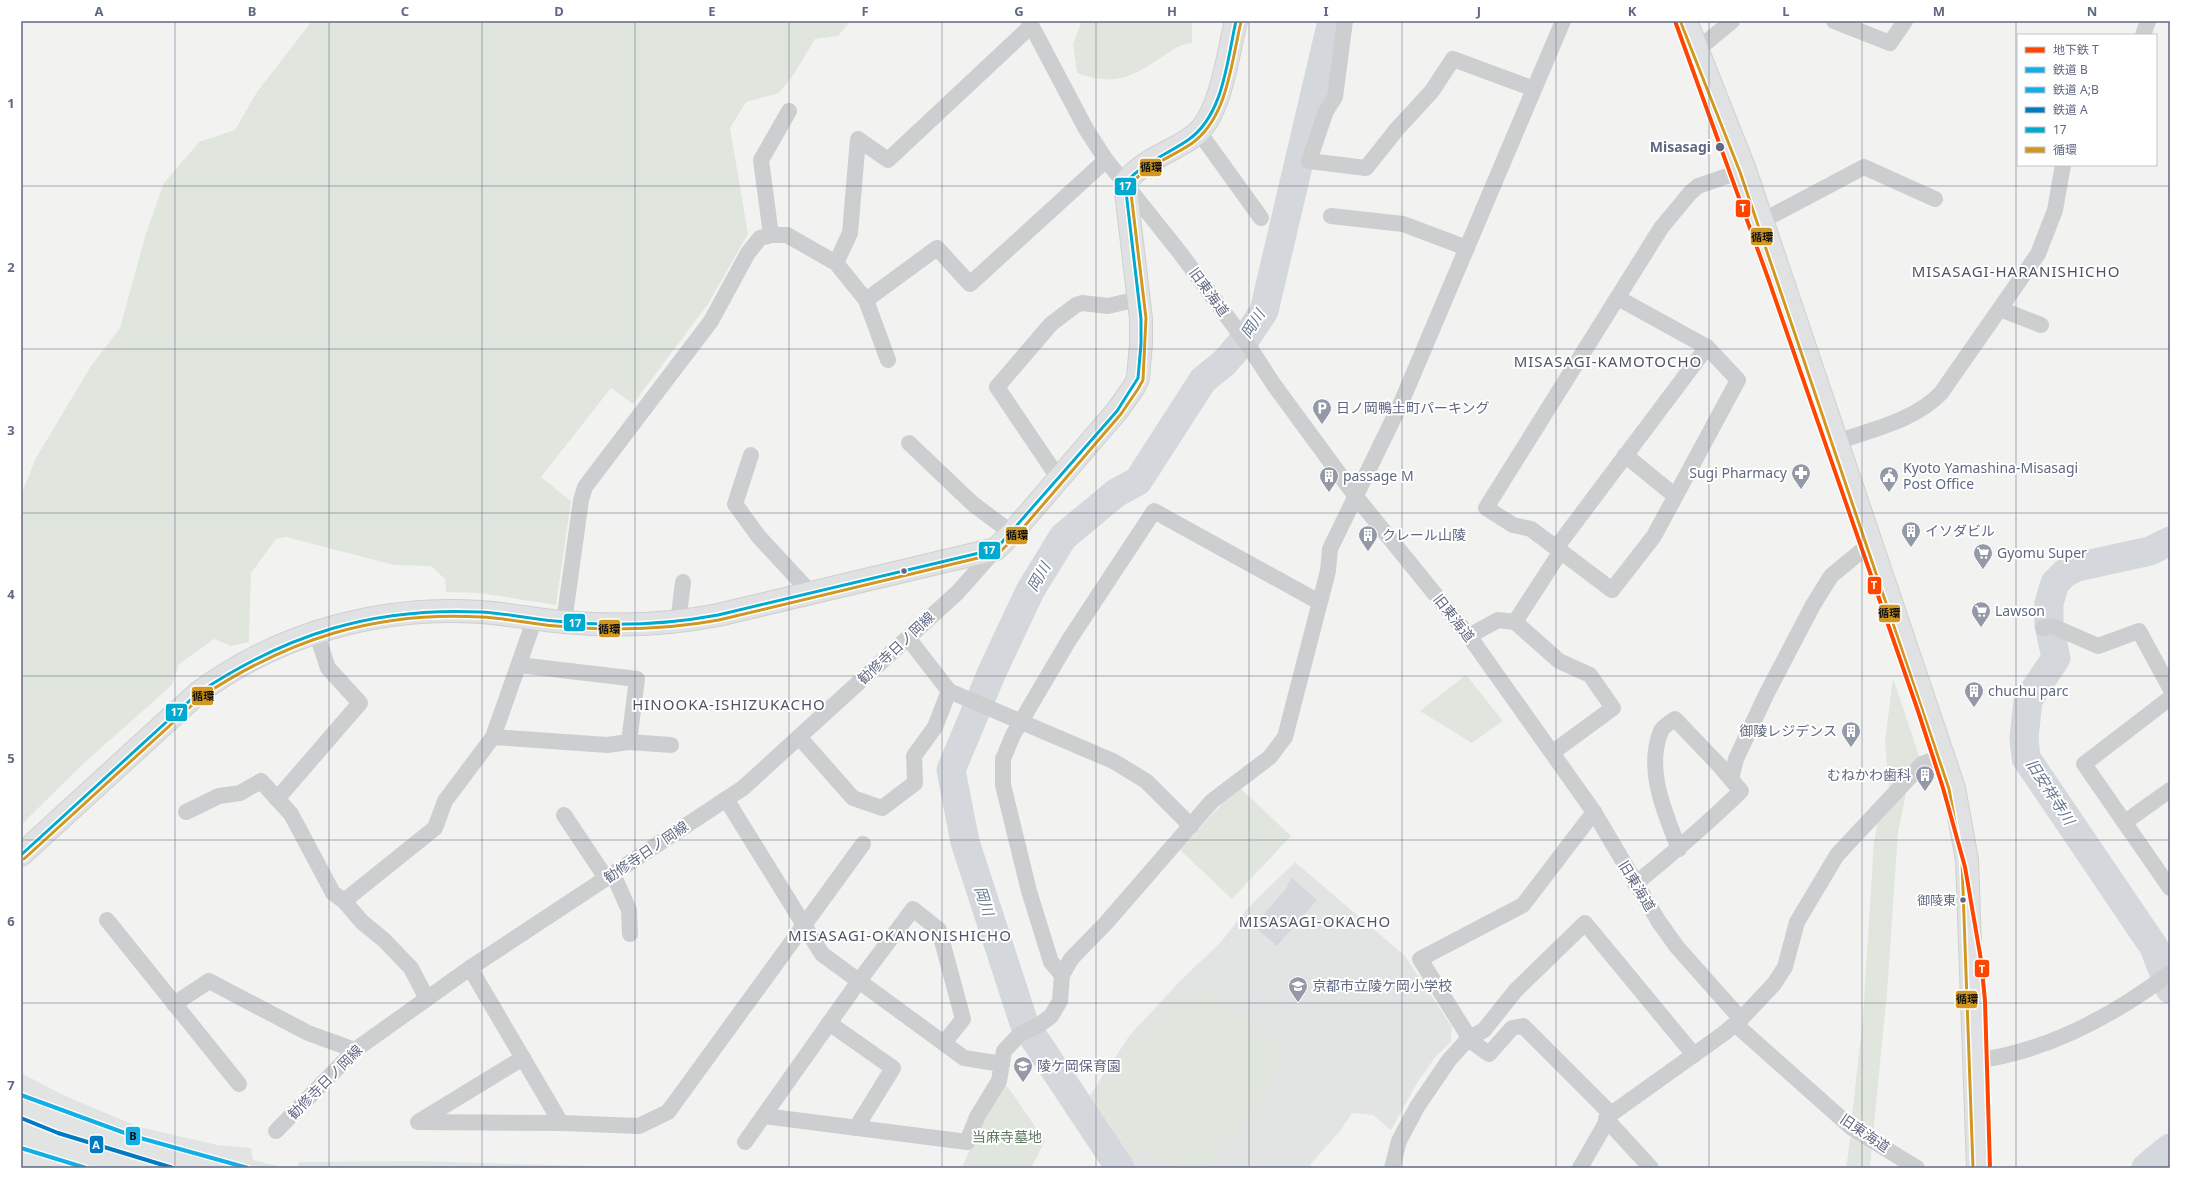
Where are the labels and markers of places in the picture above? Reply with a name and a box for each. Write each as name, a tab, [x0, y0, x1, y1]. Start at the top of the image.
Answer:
place label: Misasagi	[1650, 137, 1711, 156]
marker: Misasagi	[1714, 141, 1726, 153]
parking icon: 日ノ岡鴨土町パーキング	[1311, 397, 1333, 425]
place label: 日ノ岡鴨土町パーキング	[1336, 398, 1490, 417]
place label: Kyoto Yamashina-Misasagi Post Office	[1903, 458, 2078, 493]
pharmacy icon: Sugi Pharmacy	[1790, 462, 1812, 490]
place label: Sugi Pharmacy	[1689, 463, 1788, 482]
building icon: passage M	[1318, 465, 1340, 493]
public building icon: Kyoto Yamashina-Misasagi Post Office	[1878, 465, 1900, 493]
place label: passage M	[1343, 466, 1414, 485]
building icon: イソダビル	[1900, 520, 1922, 548]
place label: イソダビル	[1925, 521, 1995, 540]
building icon: クレール山陵	[1357, 524, 1379, 552]
place label: クレール山陵	[1382, 525, 1466, 544]
supermarket icon: Gyomu Super	[1972, 542, 1994, 570]
place label: Gyomu Super	[1997, 543, 2087, 562]
unlabelled marker	[899, 566, 909, 576]
supermarket icon: Lawson	[1970, 600, 1992, 628]
place label: Lawson	[1995, 601, 2045, 620]
building icon: chuchu parc	[1963, 680, 1985, 708]
place label: chuchu parc	[1988, 681, 2069, 700]
building icon: 御陵レジデンス	[1840, 720, 1862, 748]
place label: 御陵レジデンス	[1739, 721, 1837, 740]
building icon: むねかわ歯科	[1914, 764, 1936, 792]
place label: むねかわ歯科	[1827, 765, 1911, 784]
place label: 御陵東	[1917, 891, 1956, 909]
marker: 御陵東	[1958, 895, 1968, 905]
school or university icon: 京都市立陵ケ岡小学校	[1287, 975, 1309, 1003]
place label: 京都市立陵ケ岡小学校	[1312, 976, 1452, 995]
school or university icon: 陵ケ岡保育園	[1012, 1055, 1034, 1083]
place label: 陵ケ岡保育園	[1037, 1056, 1121, 1075]

